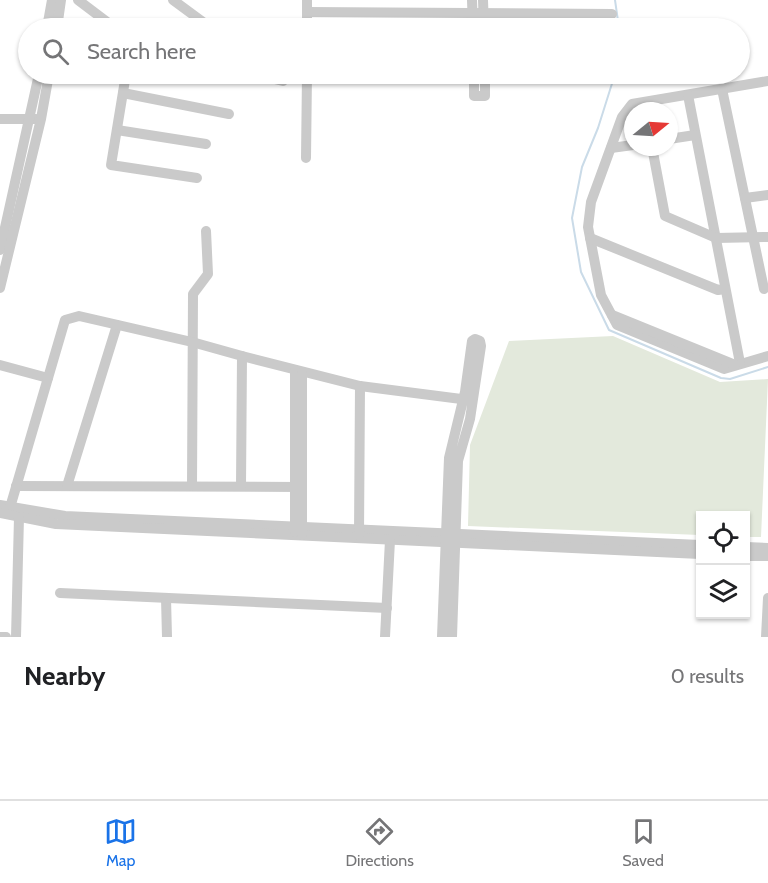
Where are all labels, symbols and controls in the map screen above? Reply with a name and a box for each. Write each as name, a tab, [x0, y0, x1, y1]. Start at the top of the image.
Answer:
search box	[18, 18, 750, 84]
icon: search	[39, 35, 72, 68]
text: Search here	[87, 38, 196, 65]
north arrow	[624, 102, 678, 156]
map controls	[696, 511, 750, 619]
button: locate	[696, 511, 750, 565]
button: layers	[696, 565, 750, 619]
text: Nearby	[24, 660, 105, 692]
text: 0 results	[671, 664, 744, 688]
tab: Map	[104, 815, 137, 870]
tab: Directions	[346, 815, 414, 870]
tab: Saved	[622, 815, 664, 870]

